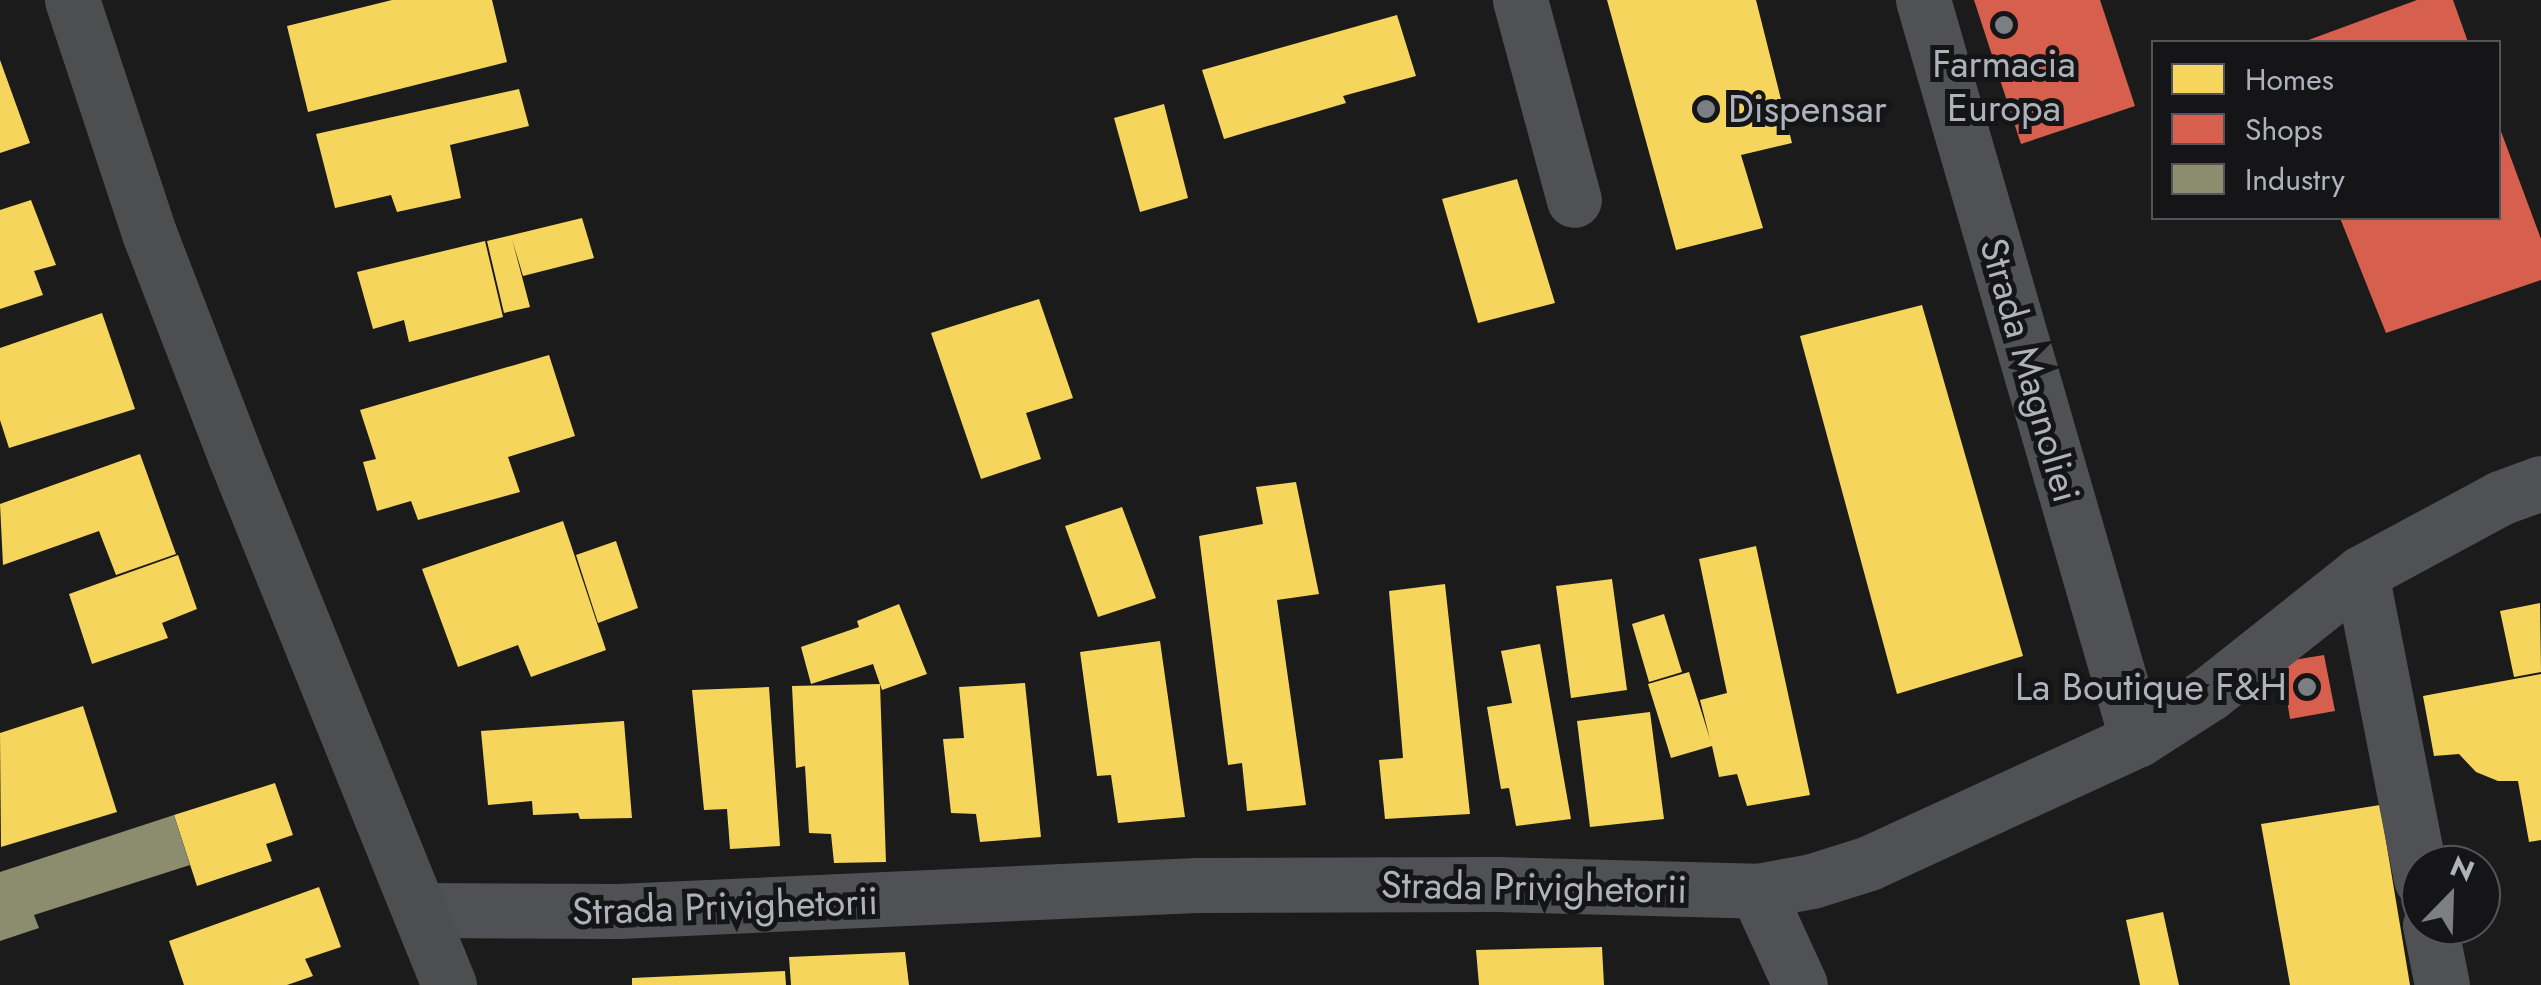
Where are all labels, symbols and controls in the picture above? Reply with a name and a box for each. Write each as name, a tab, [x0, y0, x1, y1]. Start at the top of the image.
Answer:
marker: Farmacia Europa	[1993, 14, 2015, 36]
legend	[2151, 40, 2501, 220]
place label: Farmacia Europa	[1932, 41, 2076, 130]
text: Homes	[2245, 58, 2334, 101]
place label: Dispensar	[1728, 86, 1887, 132]
marker: Dispensar	[1693, 96, 1719, 122]
text: Shops	[2245, 108, 2323, 151]
text: Industry	[2245, 158, 2345, 201]
street label: Strada Magnoliei	[1971, 233, 2089, 507]
place label: La Boutique F&H	[2015, 664, 2287, 710]
marker: La Boutique F&H	[2296, 676, 2318, 698]
north arrow	[2401, 845, 2501, 945]
text: N	[2444, 846, 2480, 892]
street label: Strada Privighetorii	[1381, 862, 1687, 912]
street label: Strada Privighetorii	[571, 878, 879, 934]

